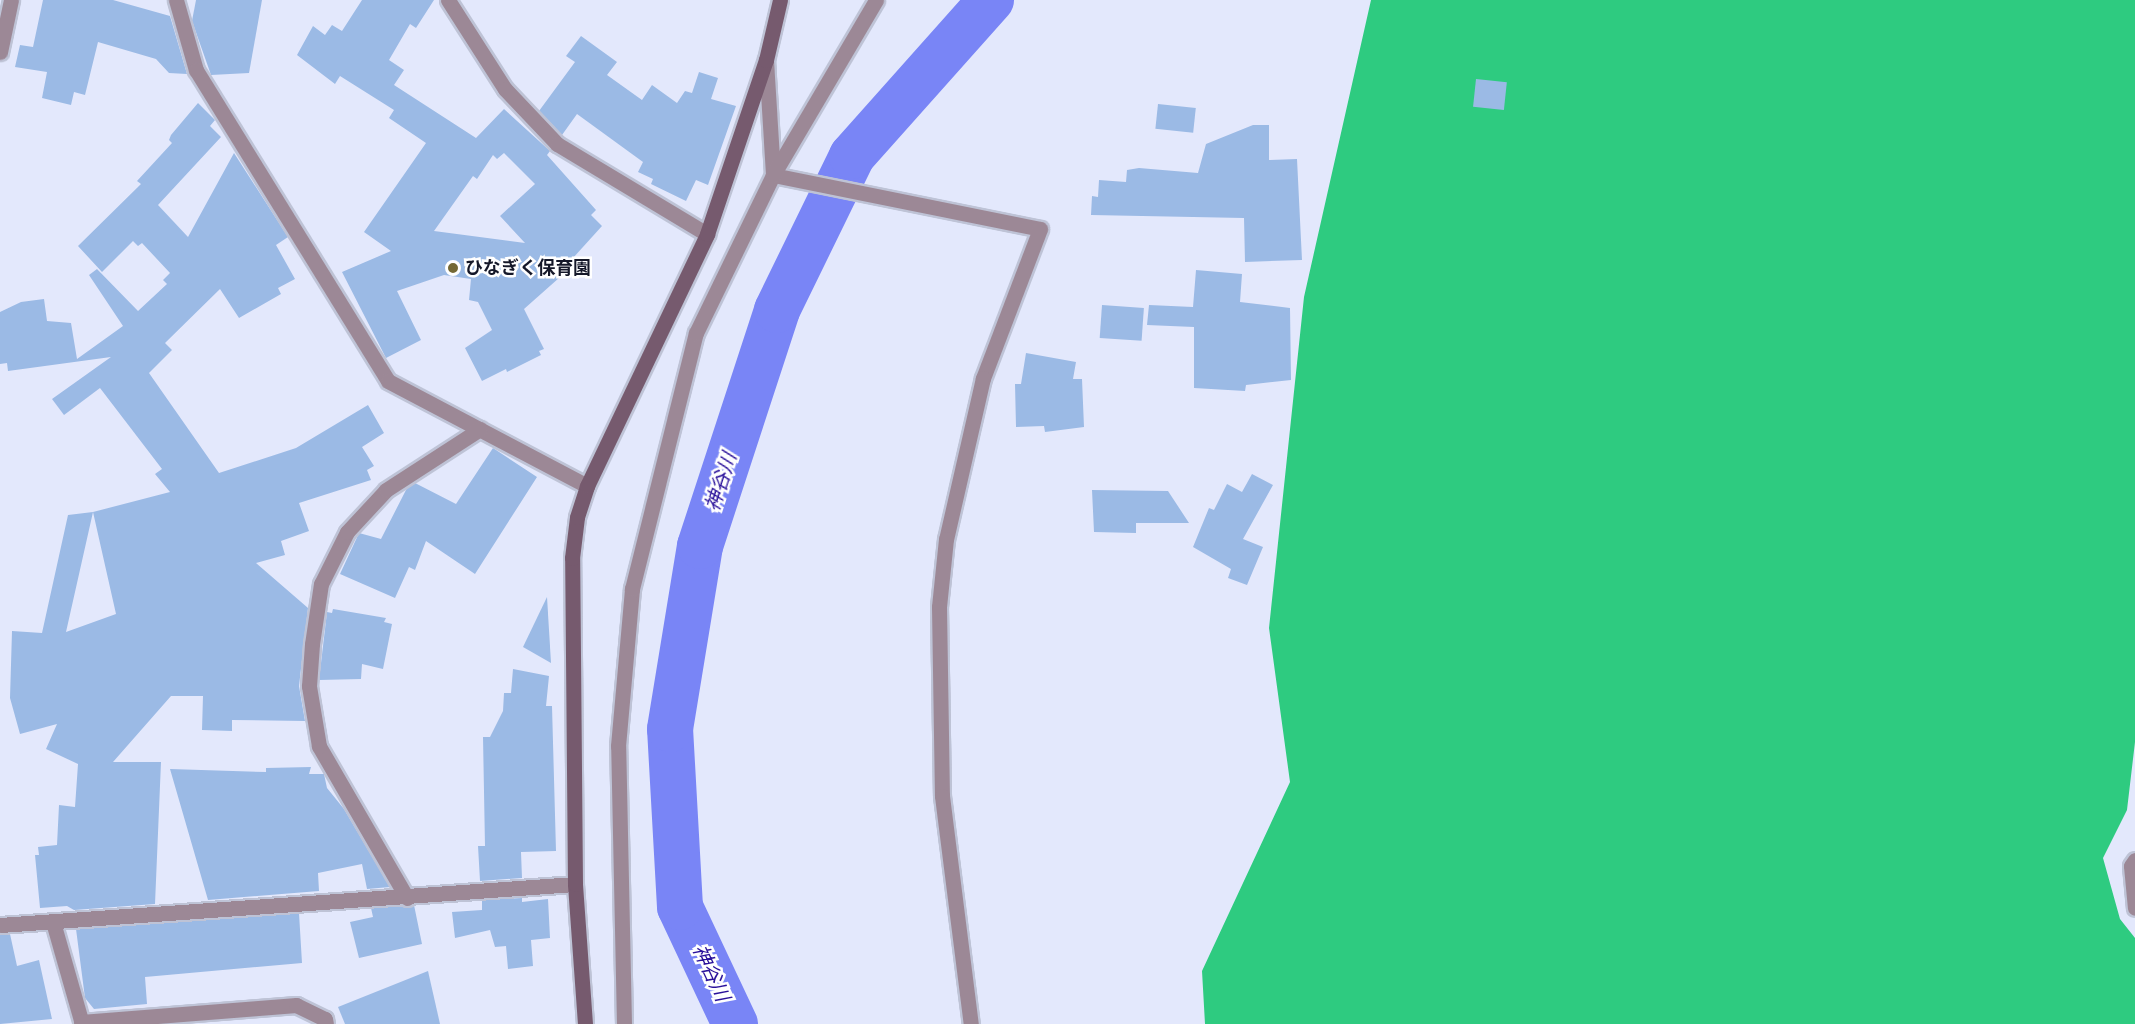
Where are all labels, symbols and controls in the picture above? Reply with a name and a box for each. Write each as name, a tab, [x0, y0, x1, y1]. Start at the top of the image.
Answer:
place label: ひなぎく保育園	[465, 257, 591, 279]
marker: ひなぎく保育園	[446, 261, 460, 275]
water label: 神谷川	[700, 450, 742, 514]
water label: 神谷川	[687, 941, 735, 1005]

